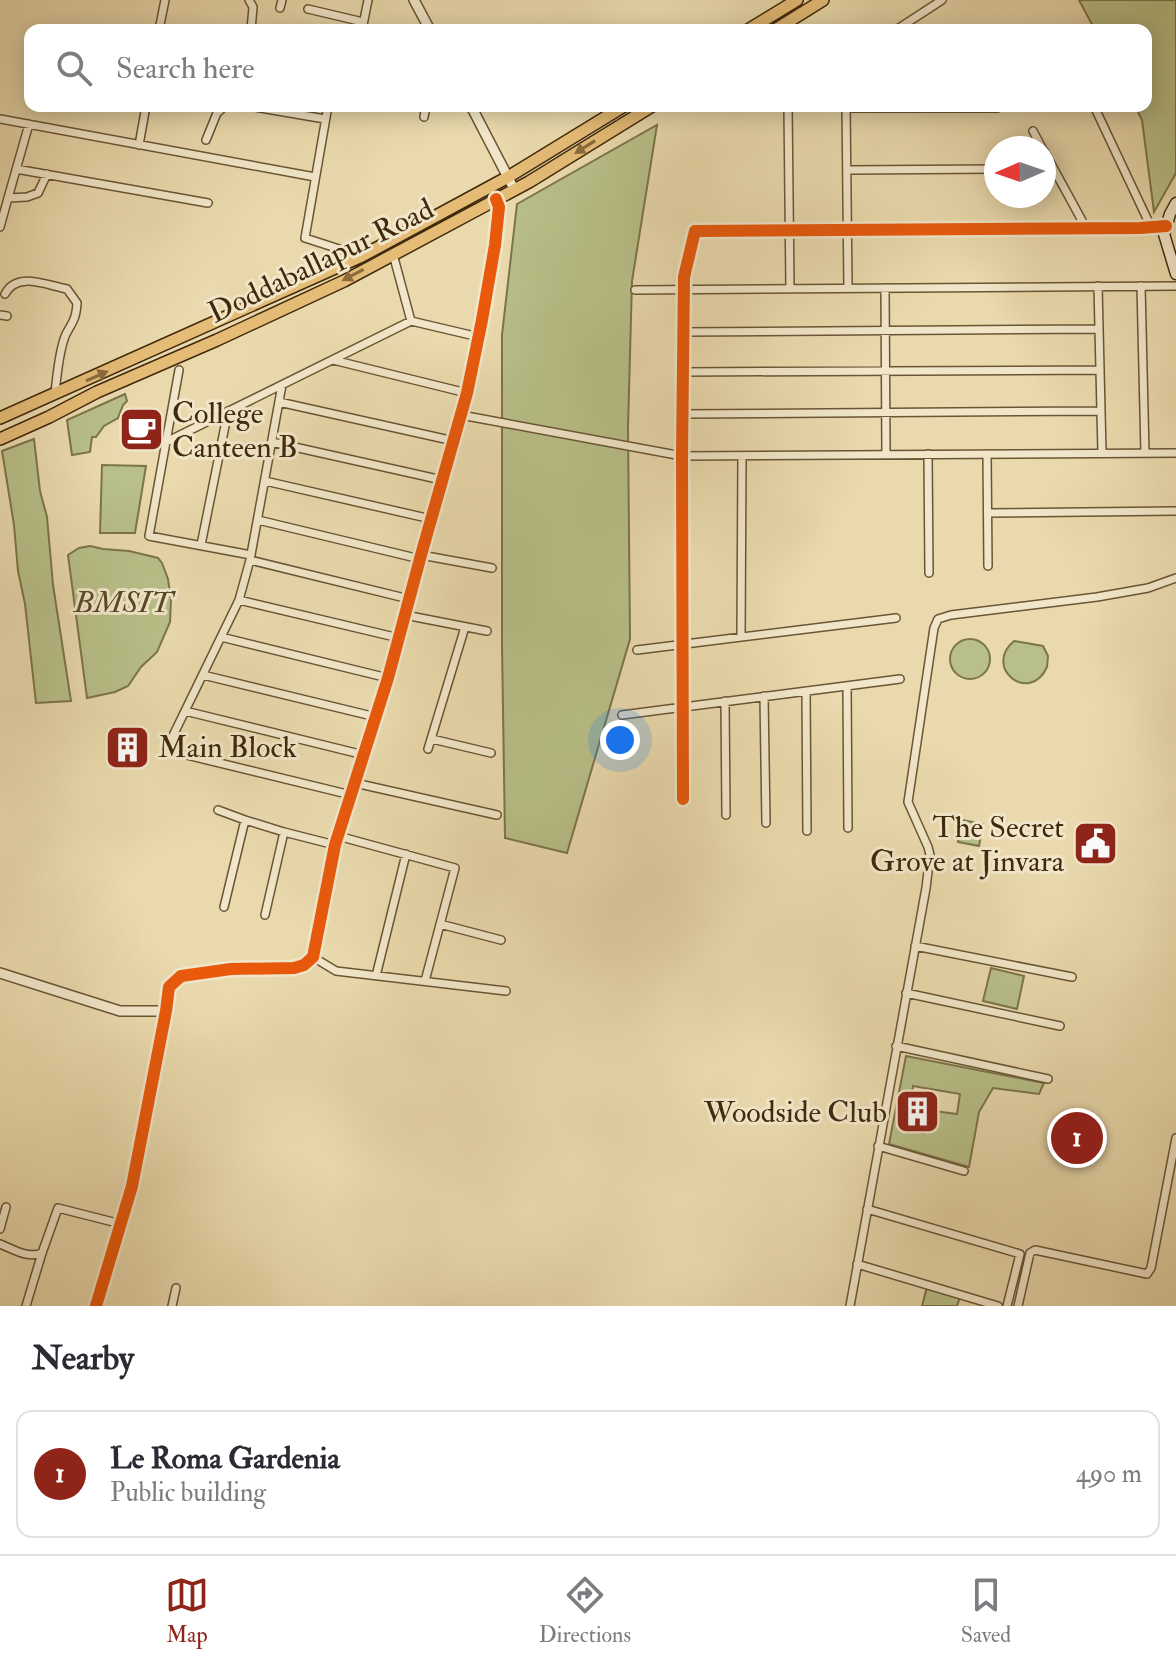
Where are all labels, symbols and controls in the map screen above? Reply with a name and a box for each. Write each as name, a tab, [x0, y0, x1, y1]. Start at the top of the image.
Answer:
search box	[24, 24, 1152, 112]
icon: search	[52, 46, 96, 90]
text: Search here	[116, 50, 255, 87]
north arrow	[984, 136, 1056, 208]
one-way arrow	[574, 140, 596, 154]
street label: Doddaballapur Road	[202, 190, 440, 332]
one-way arrow	[342, 269, 365, 282]
one-way arrow	[85, 369, 109, 383]
place label: College Canteen B	[172, 395, 298, 466]
cafe icon: College Canteen B	[117, 406, 165, 454]
park label: BMSIT	[72, 584, 176, 621]
your location	[600, 720, 640, 760]
building icon: Main Block	[103, 723, 151, 771]
place label: Main Block	[158, 729, 297, 766]
place label: The Secret Grove at Jinvara	[870, 809, 1065, 880]
public building icon: The Secret Grove at Jinvara	[1071, 820, 1119, 868]
building icon: Woodside Club	[894, 1088, 942, 1136]
place label: Woodside Club	[703, 1094, 887, 1131]
pin: 1	[1051, 1108, 1103, 1168]
text: Nearby	[32, 1337, 134, 1380]
text: Le Roma Gardenia	[110, 1440, 340, 1477]
text: 1	[55, 1458, 65, 1490]
text: 490 m	[1076, 1458, 1142, 1490]
text: Public building	[110, 1477, 266, 1509]
tab: Map	[165, 1573, 209, 1649]
tab: Directions	[539, 1573, 631, 1649]
tab: Saved	[961, 1573, 1011, 1649]

